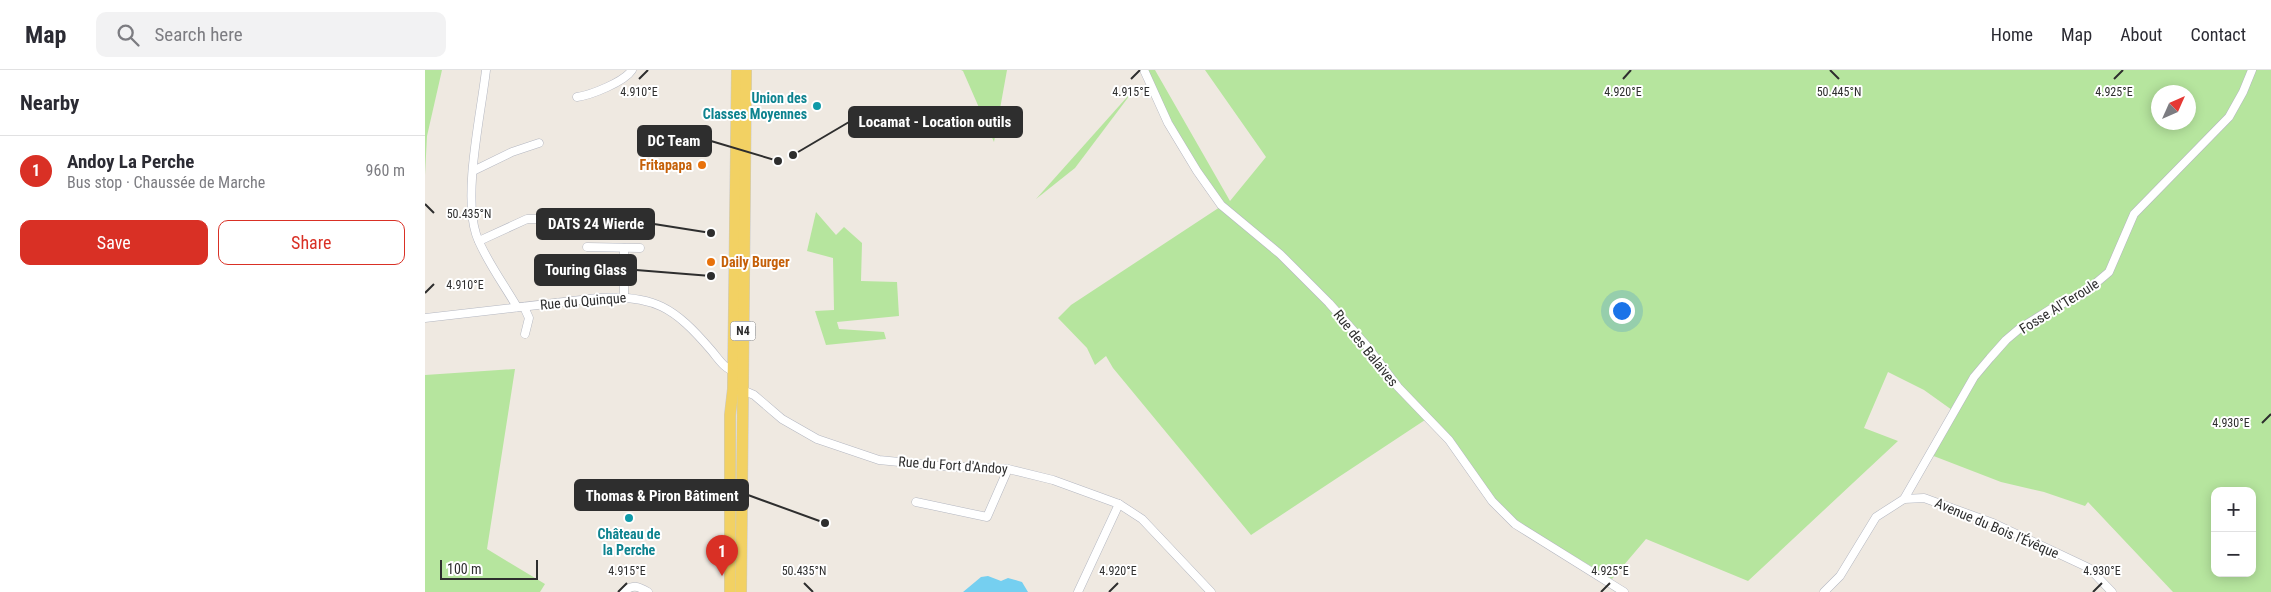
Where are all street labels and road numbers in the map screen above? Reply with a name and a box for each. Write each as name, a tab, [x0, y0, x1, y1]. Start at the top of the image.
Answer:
street label: Fosse Al'Teroule	[2016, 275, 2102, 337]
street label: Rue du Quinque	[539, 289, 627, 313]
street label: Rue des Balaives	[1330, 307, 1402, 389]
road number: N4	[731, 322, 755, 340]
street label: Rue du Fort d'Andoy	[898, 453, 1008, 477]
street label: Avenue du Bois l'Évêque	[1933, 494, 2062, 562]

